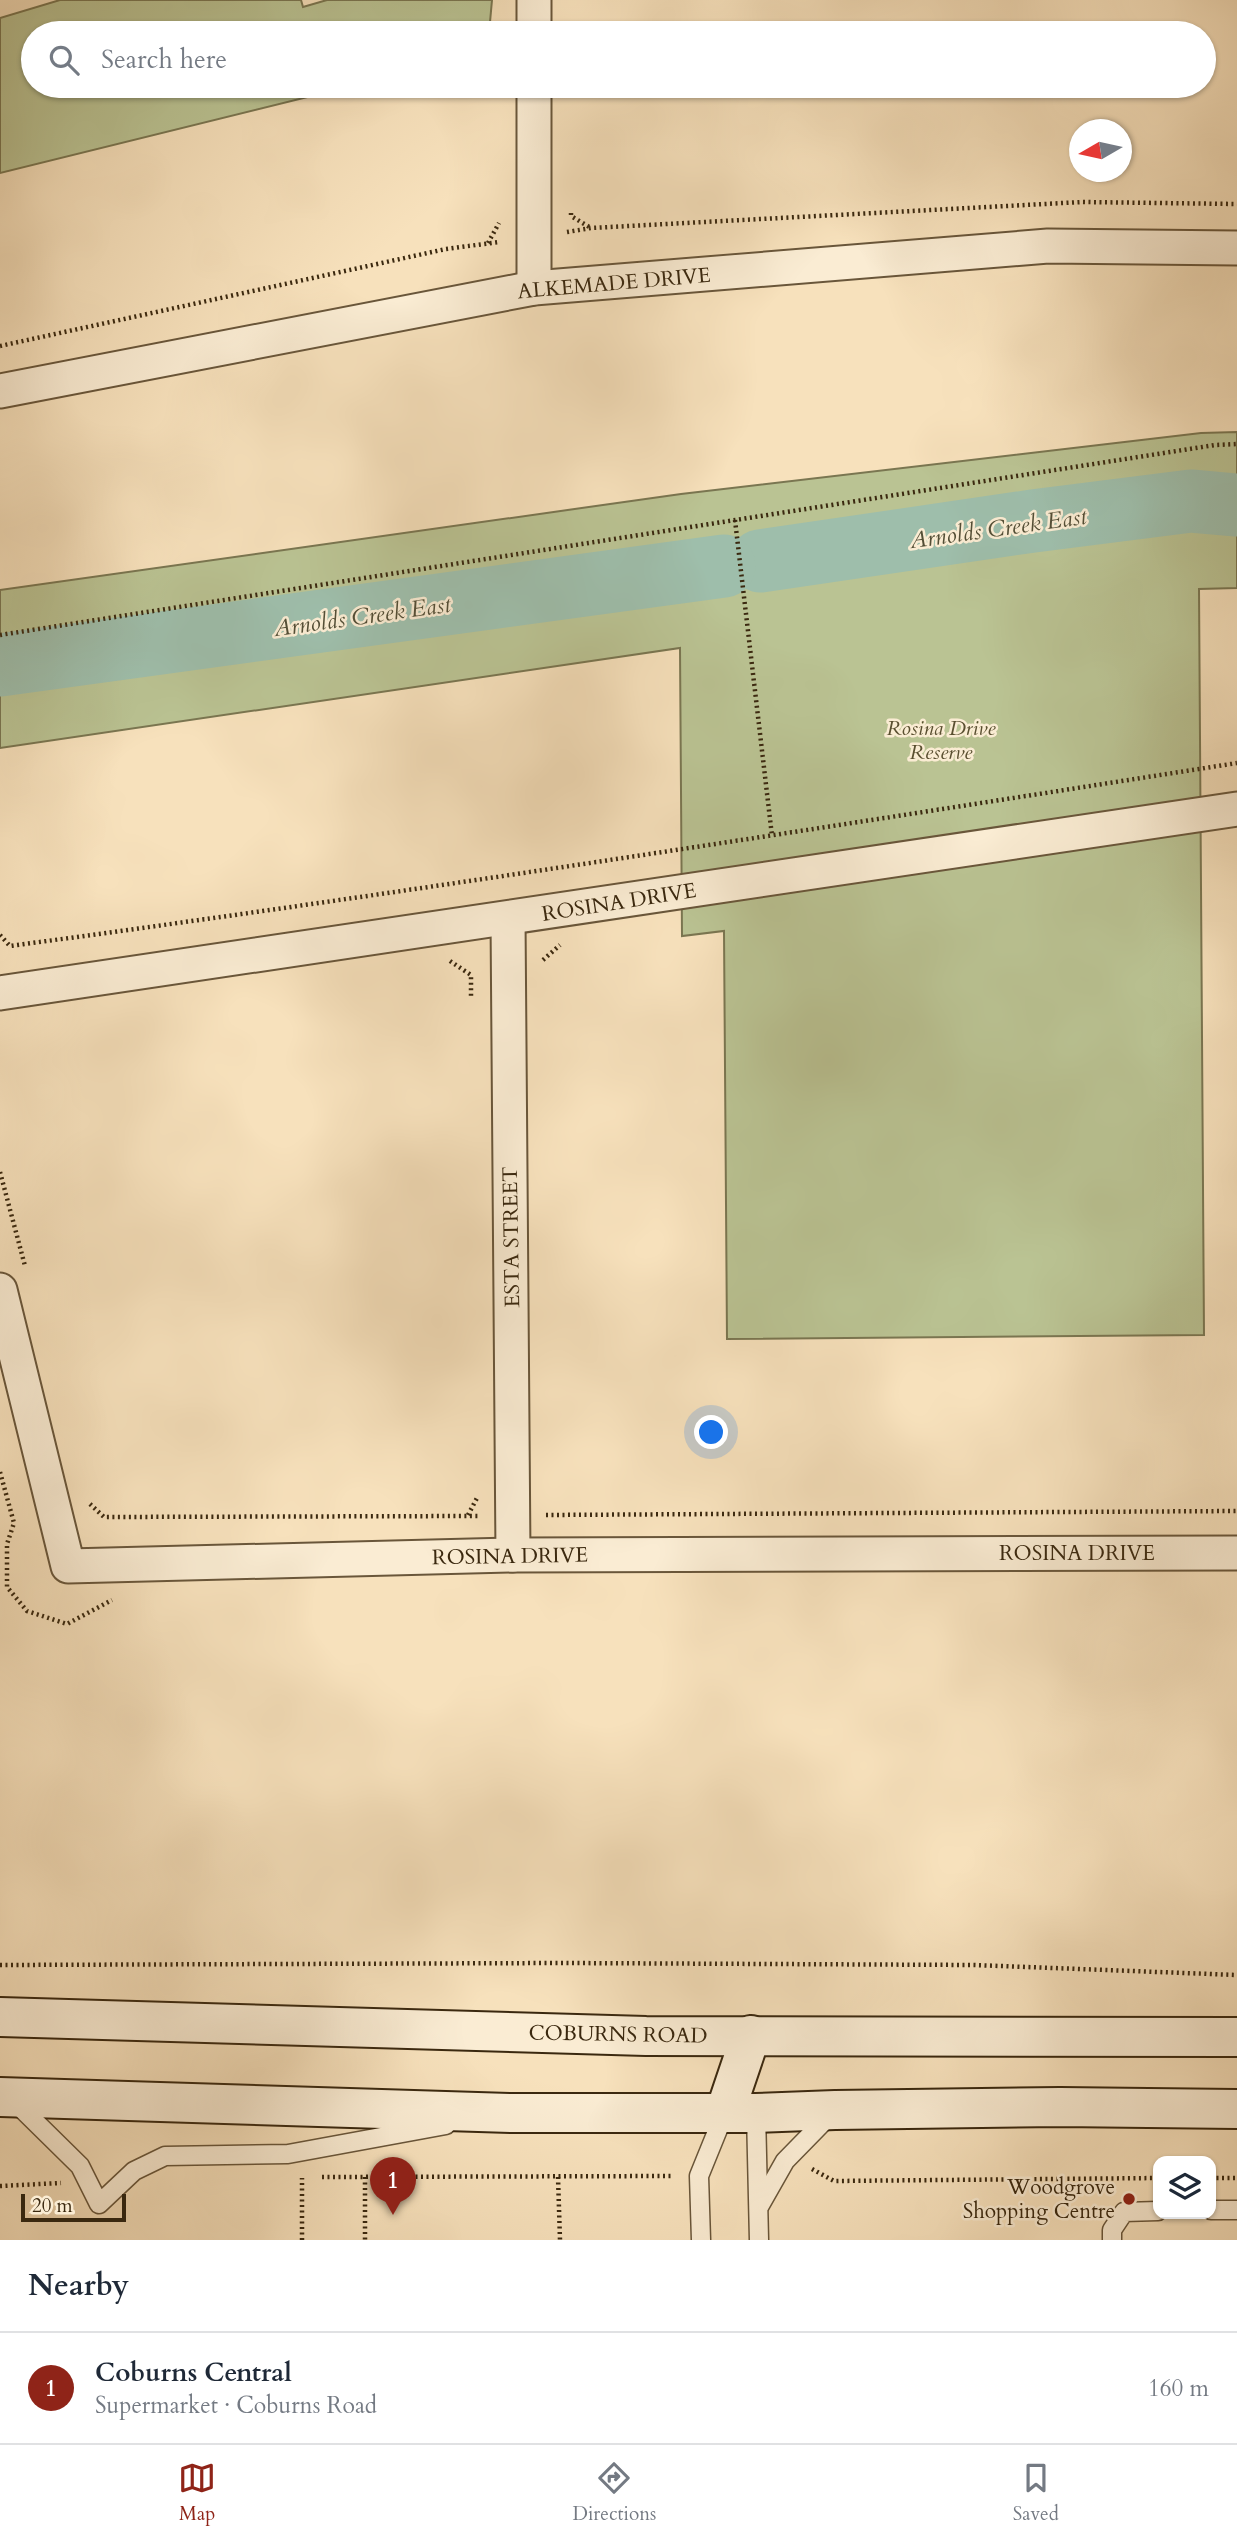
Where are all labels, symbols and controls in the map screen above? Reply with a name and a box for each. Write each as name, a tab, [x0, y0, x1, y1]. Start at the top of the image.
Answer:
search box	[21, 21, 1216, 98]
icon: search	[45, 41, 83, 79]
text: Search here	[101, 42, 227, 77]
north arrow	[1069, 119, 1132, 182]
street label: ALKEMADE DRIVE	[516, 261, 712, 306]
water label: Arnolds Creek East	[907, 501, 1090, 556]
water label: Arnolds Creek East	[271, 589, 454, 644]
park label: Rosina Drive Reserve	[886, 714, 996, 767]
street label: ROSINA DRIVE	[540, 876, 698, 929]
street label: ESTA STREET	[496, 1166, 527, 1308]
your location	[694, 1415, 728, 1449]
street label: ROSINA DRIVE	[999, 1539, 1155, 1568]
street label: ROSINA DRIVE	[432, 1541, 588, 1572]
street label: COBURNS ROAD	[528, 2018, 708, 2051]
map controls	[1153, 2156, 1216, 2219]
button: layers	[1153, 2156, 1216, 2219]
pin: 1	[370, 2157, 416, 2215]
place label: Woodgrove Shopping Centre	[963, 2173, 1115, 2226]
scale bar	[21, 2191, 126, 2223]
marker: Woodgrove Shopping Centre	[1121, 2191, 1137, 2207]
text: 20 m	[32, 2193, 73, 2219]
text: Nearby	[28, 2265, 129, 2306]
text: Coburns Central	[95, 2355, 292, 2390]
text: 1	[45, 2373, 57, 2404]
text: 160 m	[1148, 2373, 1209, 2404]
text: Supermarket · Coburns Road	[95, 2390, 377, 2421]
tab: Map	[178, 2459, 216, 2527]
tab: Directions	[573, 2459, 656, 2527]
tab: Saved	[1013, 2459, 1059, 2527]

